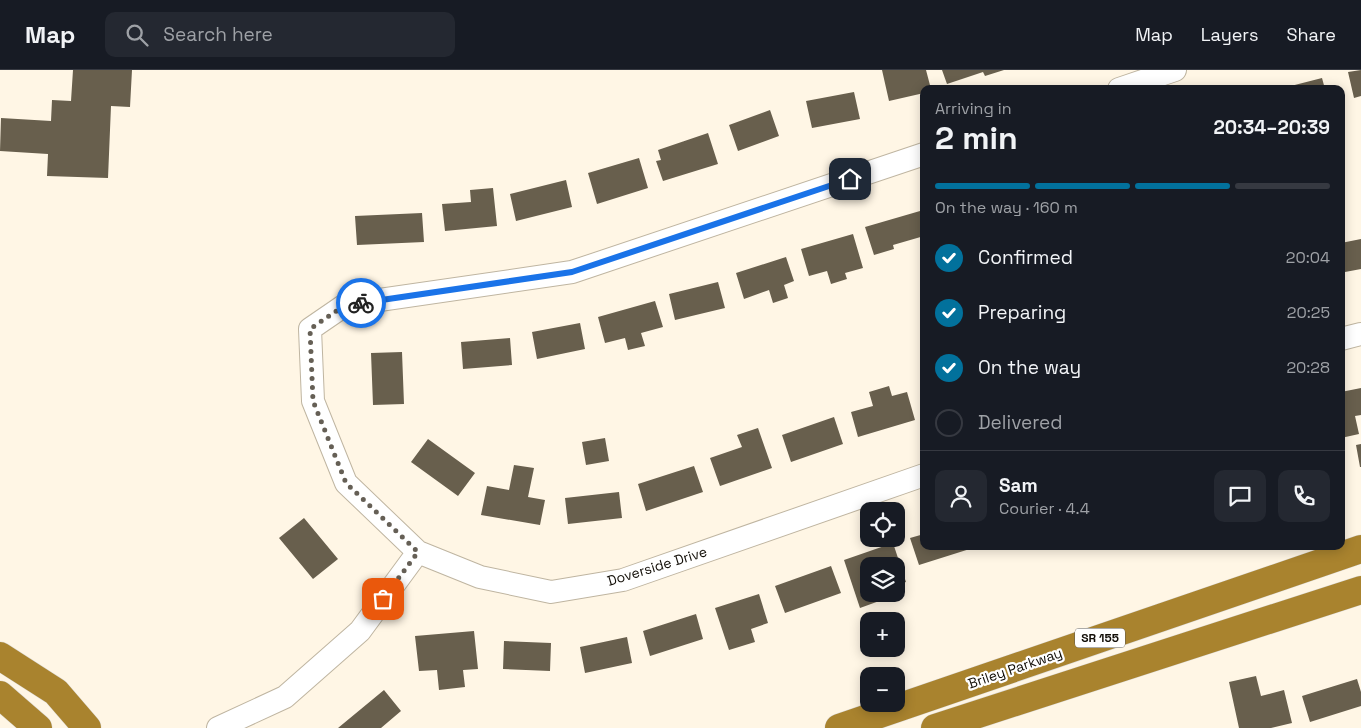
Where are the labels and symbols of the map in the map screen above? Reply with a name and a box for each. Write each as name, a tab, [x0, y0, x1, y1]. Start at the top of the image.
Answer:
pin	[829, 158, 871, 200]
courier	[336, 278, 386, 328]
street label: Doverside Drive	[605, 542, 709, 590]
pin	[362, 578, 404, 620]
road number: SR 155	[1075, 628, 1125, 648]
street label: Briley Parkway	[966, 643, 1064, 693]

